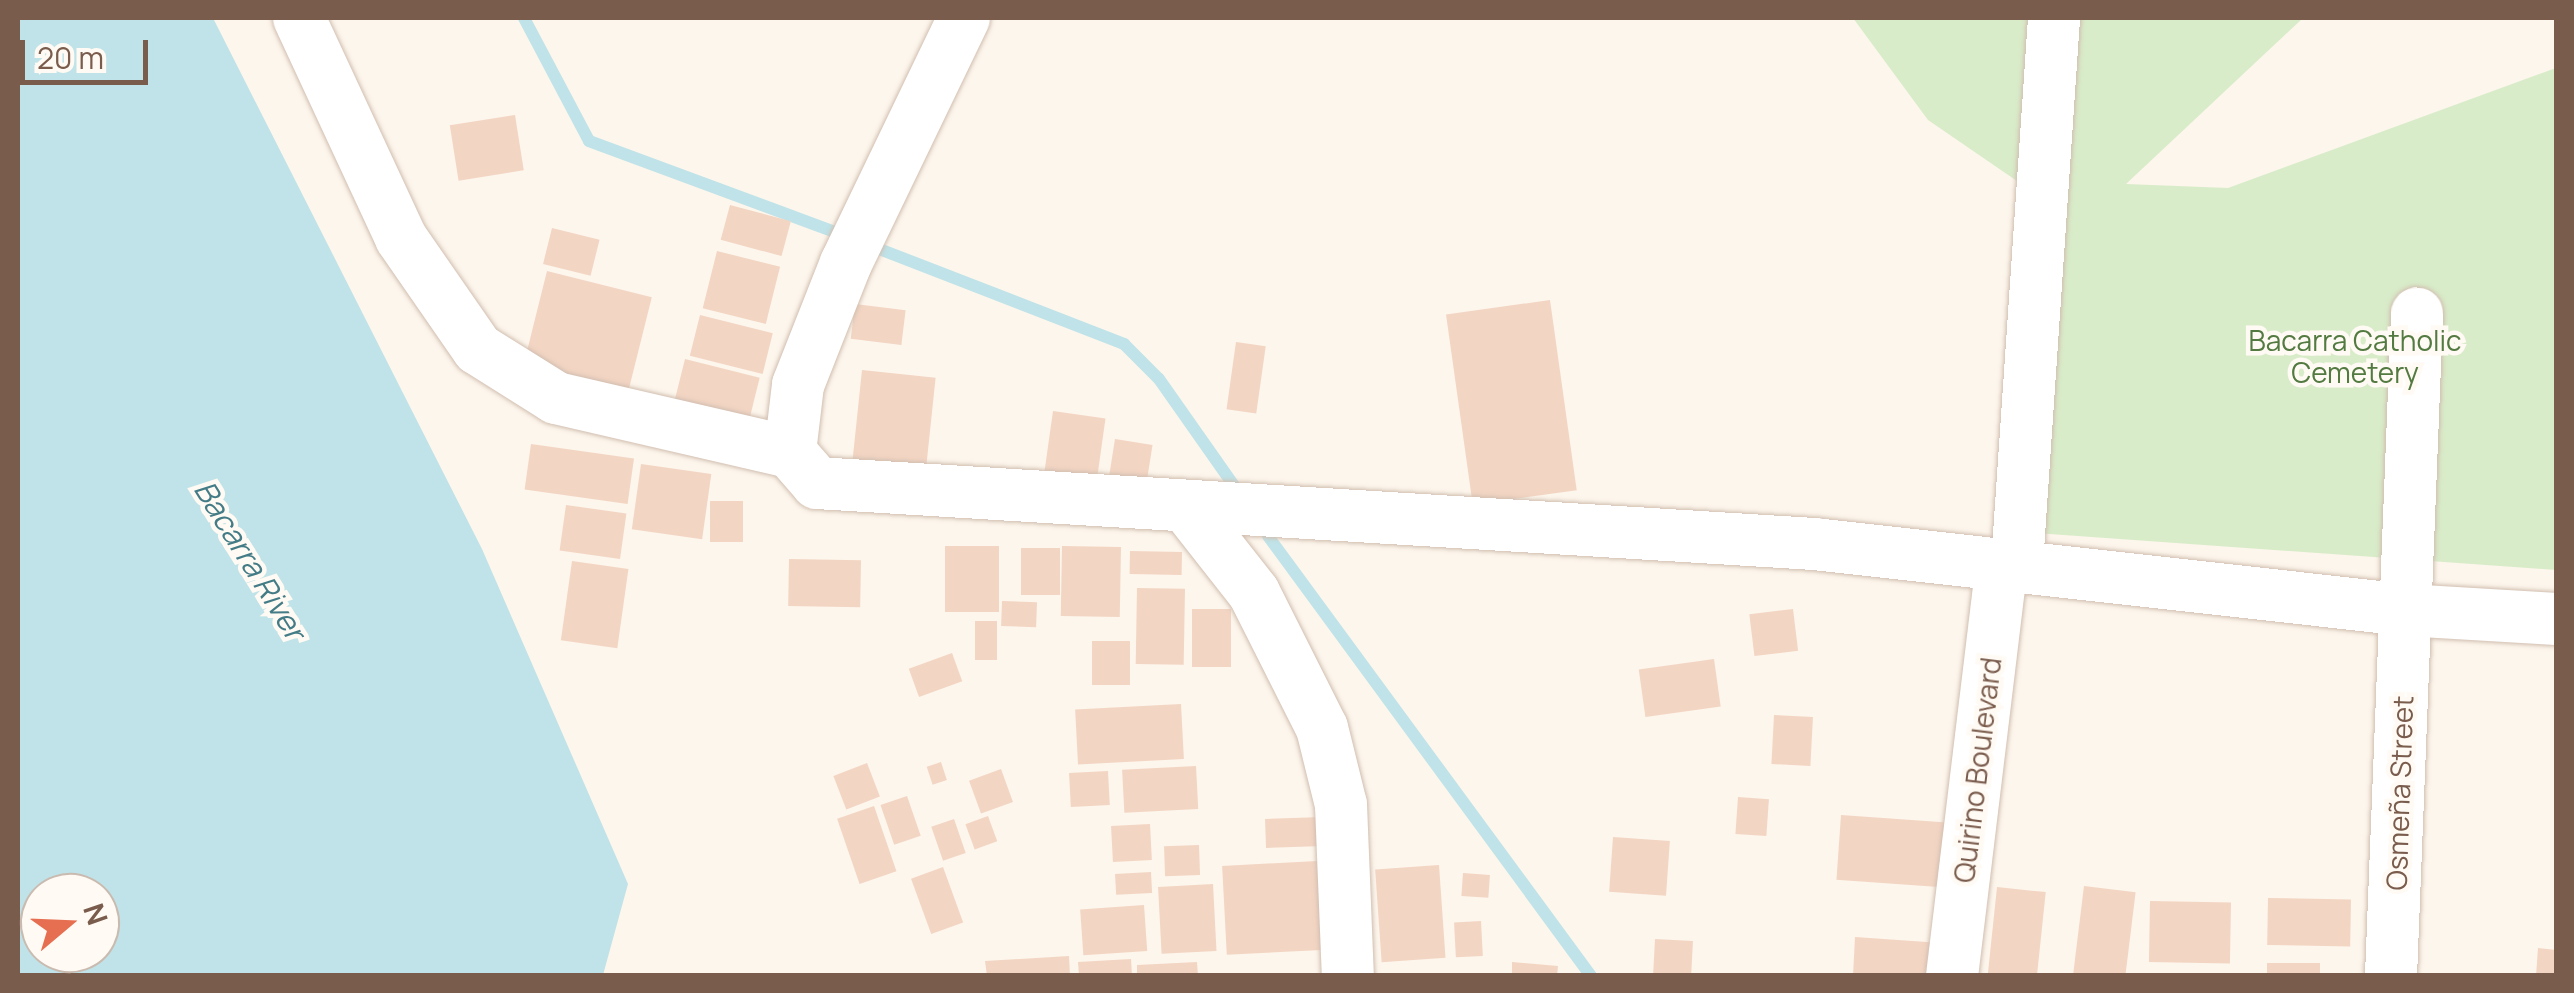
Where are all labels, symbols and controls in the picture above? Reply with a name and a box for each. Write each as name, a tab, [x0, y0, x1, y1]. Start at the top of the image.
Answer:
scale bar	[25, 20, 152, 82]
text: 20 m	[37, 37, 104, 78]
park label: Bacarra Catholic Cemetery	[2248, 323, 2462, 389]
water label: Bacarra River	[187, 474, 313, 646]
street label: Quirino Boulevard	[1947, 655, 2007, 885]
street label: Osmeña Street	[2379, 695, 2419, 891]
north arrow	[20, 873, 120, 973]
text: N	[75, 898, 118, 930]

